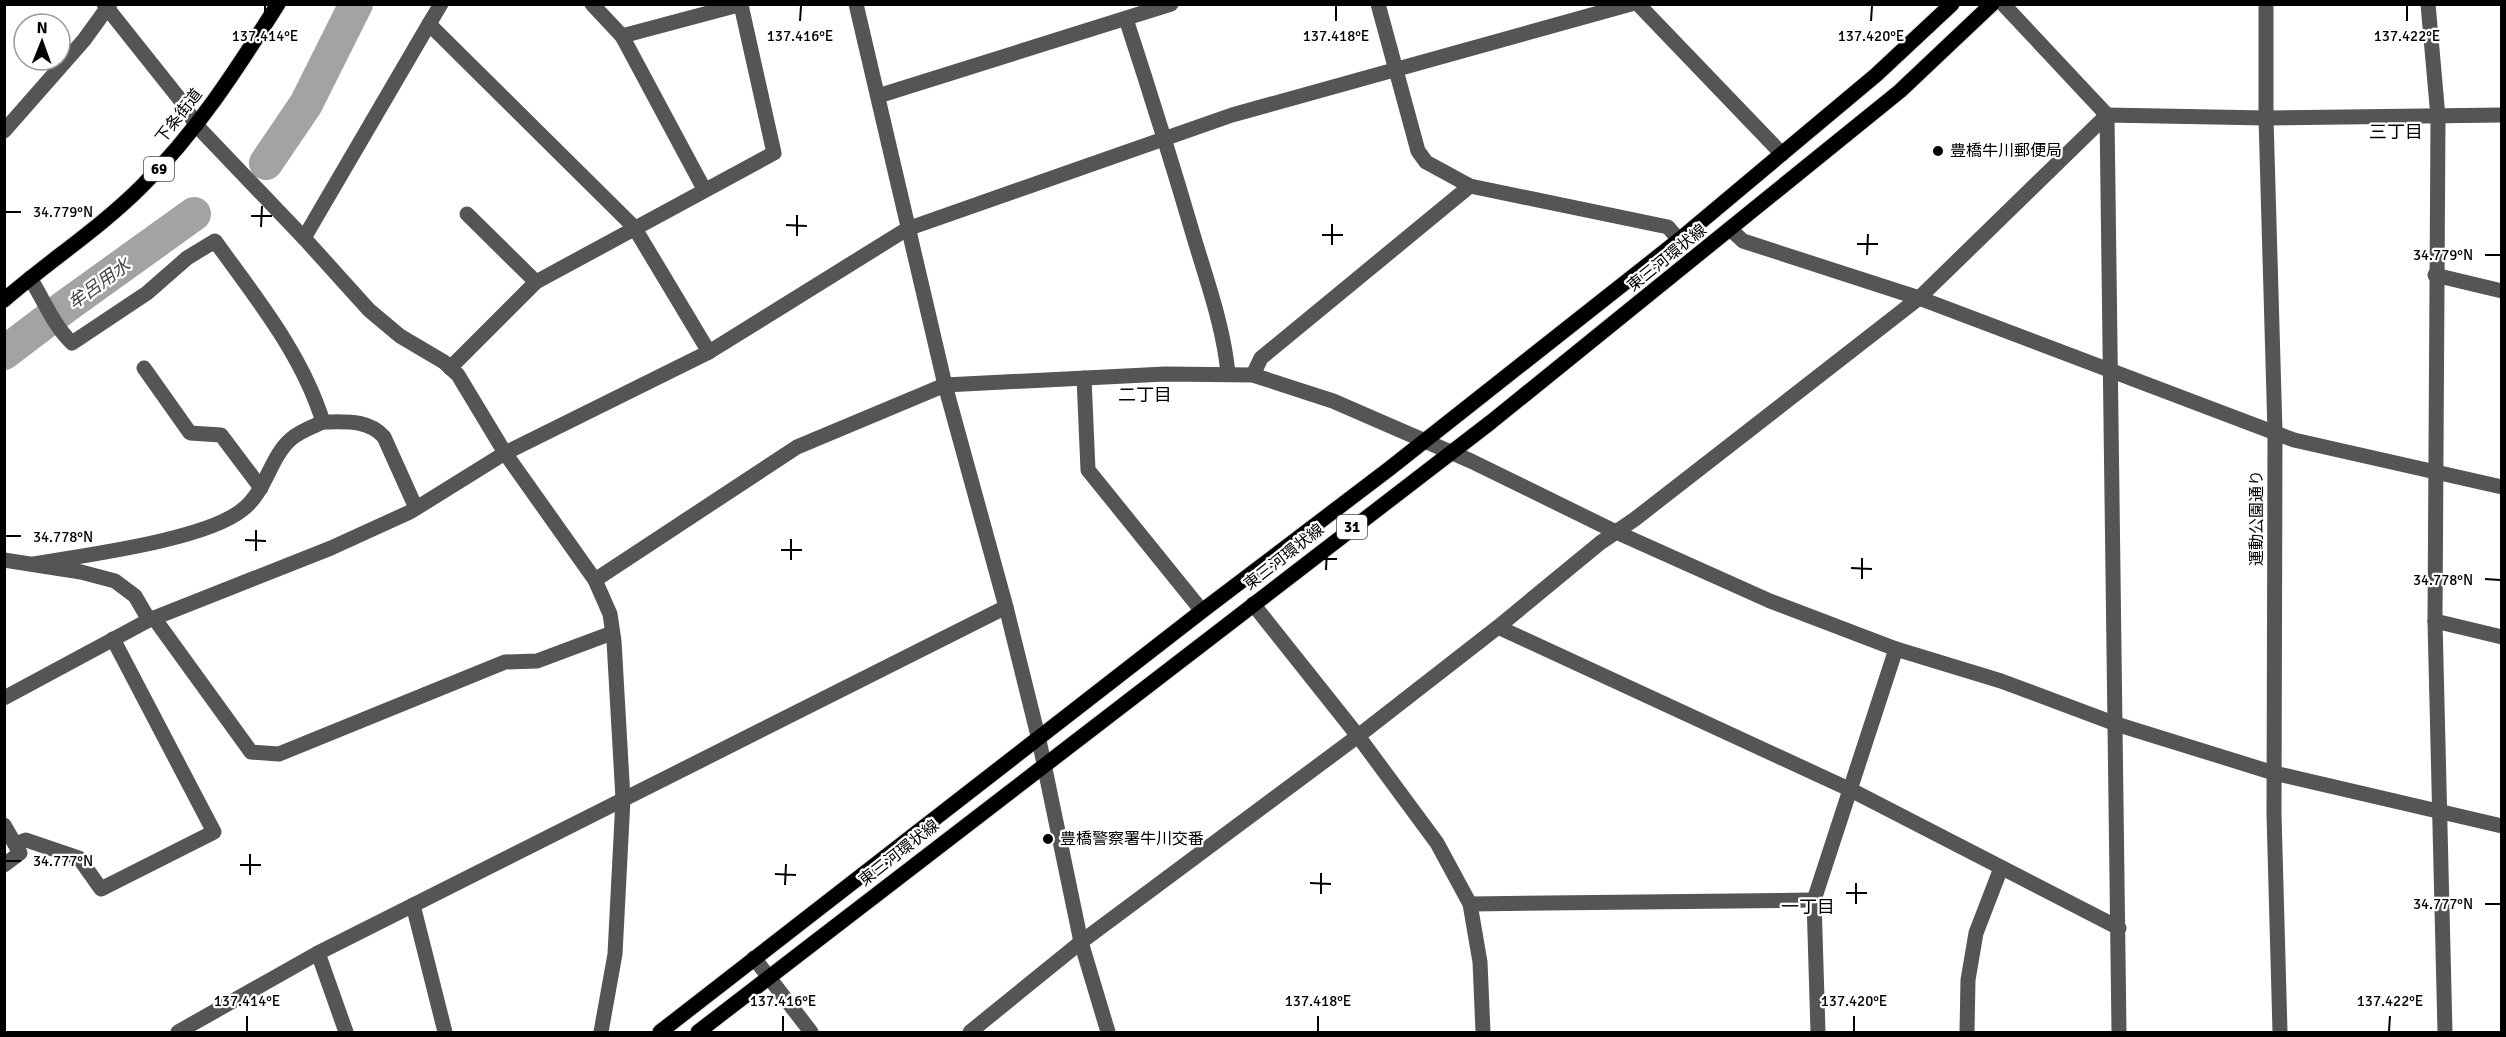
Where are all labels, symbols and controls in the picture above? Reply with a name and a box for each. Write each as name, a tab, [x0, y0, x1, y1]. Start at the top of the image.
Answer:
north arrow	[12, 12, 72, 72]
text: N	[37, 18, 48, 38]
text: 137.414°E	[232, 27, 298, 45]
text: 137.416°E	[767, 27, 833, 45]
text: 137.418°E	[1303, 27, 1369, 45]
text: 137.420°E	[1838, 27, 1904, 45]
text: 137.422°E	[2374, 27, 2440, 45]
street label: 下条街道	[151, 85, 207, 147]
district label: 三丁目	[2369, 121, 2423, 143]
place label: 豊橋牛川郵便局	[1950, 141, 2062, 161]
marker: 豊橋牛川郵便局	[1931, 144, 1945, 158]
road number: 69	[144, 157, 174, 181]
text: 34.779°N	[33, 203, 93, 221]
street label: 東三河環状線	[1623, 220, 1711, 296]
text: 34.779°N	[2413, 246, 2473, 264]
water label: 牟呂用水	[63, 253, 136, 314]
district label: 二丁目	[1118, 384, 1172, 406]
street label: 運動公園通り	[2247, 470, 2267, 566]
road number: 31	[1337, 515, 1367, 539]
street label: 東三河環状線	[1240, 520, 1328, 594]
text: 34.778°N	[33, 528, 93, 546]
text: 34.778°N	[2413, 571, 2473, 589]
street label: 東三河環状線	[855, 816, 943, 890]
place label: 豊橋警察署牛川交番	[1060, 829, 1204, 849]
marker: 豊橋警察署牛川交番	[1041, 832, 1055, 846]
text: 34.777°N	[33, 852, 93, 870]
text: 34.777°N	[2413, 895, 2473, 913]
district label: 一丁目	[1781, 896, 1835, 918]
text: 137.414°E	[214, 992, 280, 1010]
text: 137.416°E	[750, 992, 816, 1010]
text: 137.418°E	[1285, 992, 1351, 1010]
text: 137.420°E	[1821, 992, 1887, 1010]
text: 137.422°E	[2357, 992, 2423, 1010]

